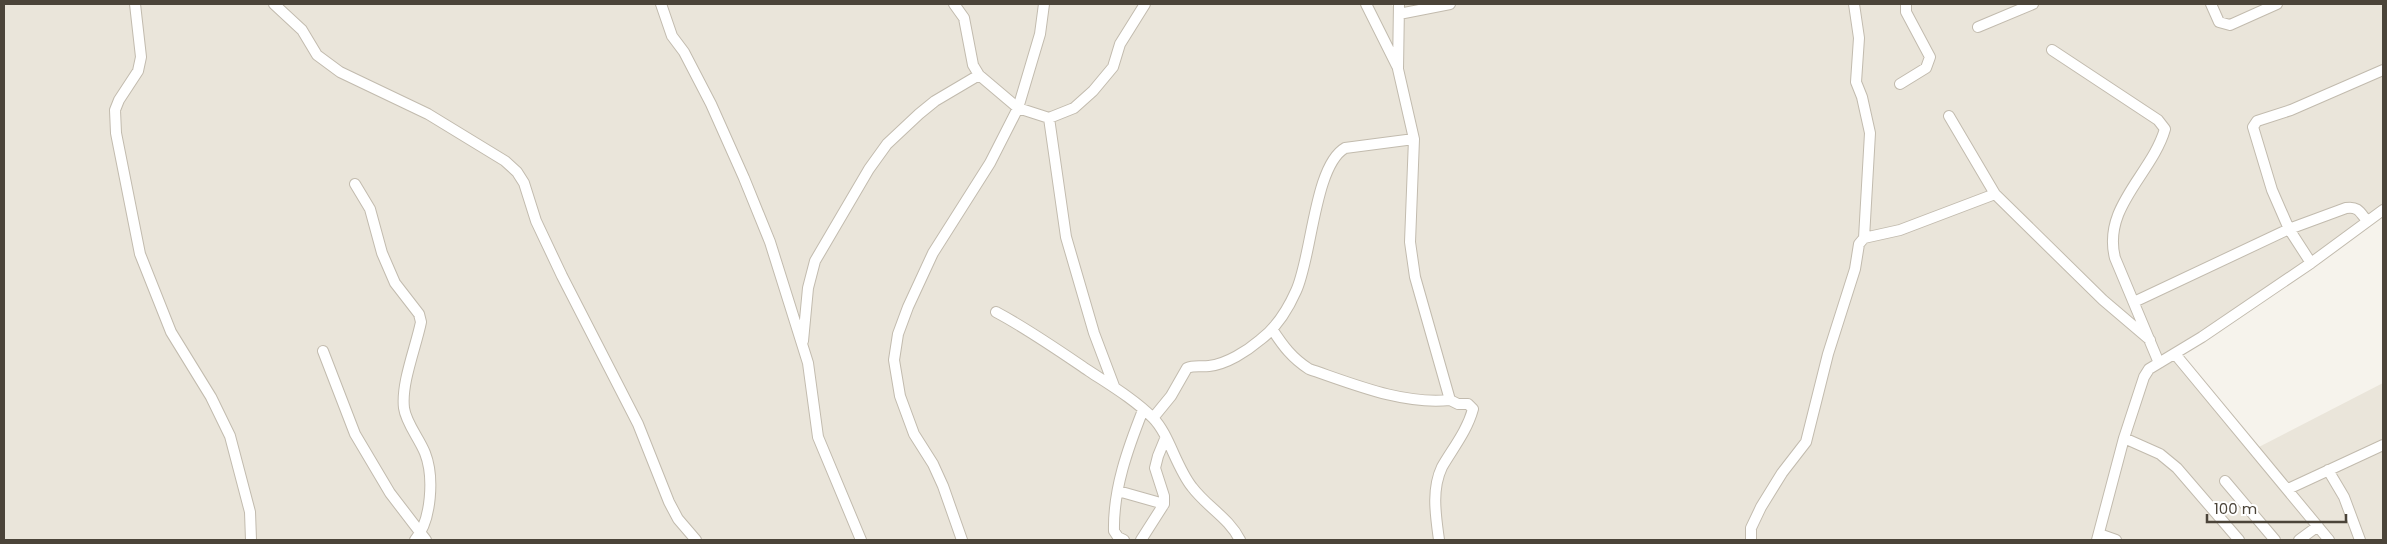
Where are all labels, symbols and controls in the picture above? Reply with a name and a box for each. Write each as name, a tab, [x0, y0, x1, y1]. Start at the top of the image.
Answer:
scale bar	[2207, 492, 2346, 524]
text: 100 m	[2214, 498, 2257, 519]

